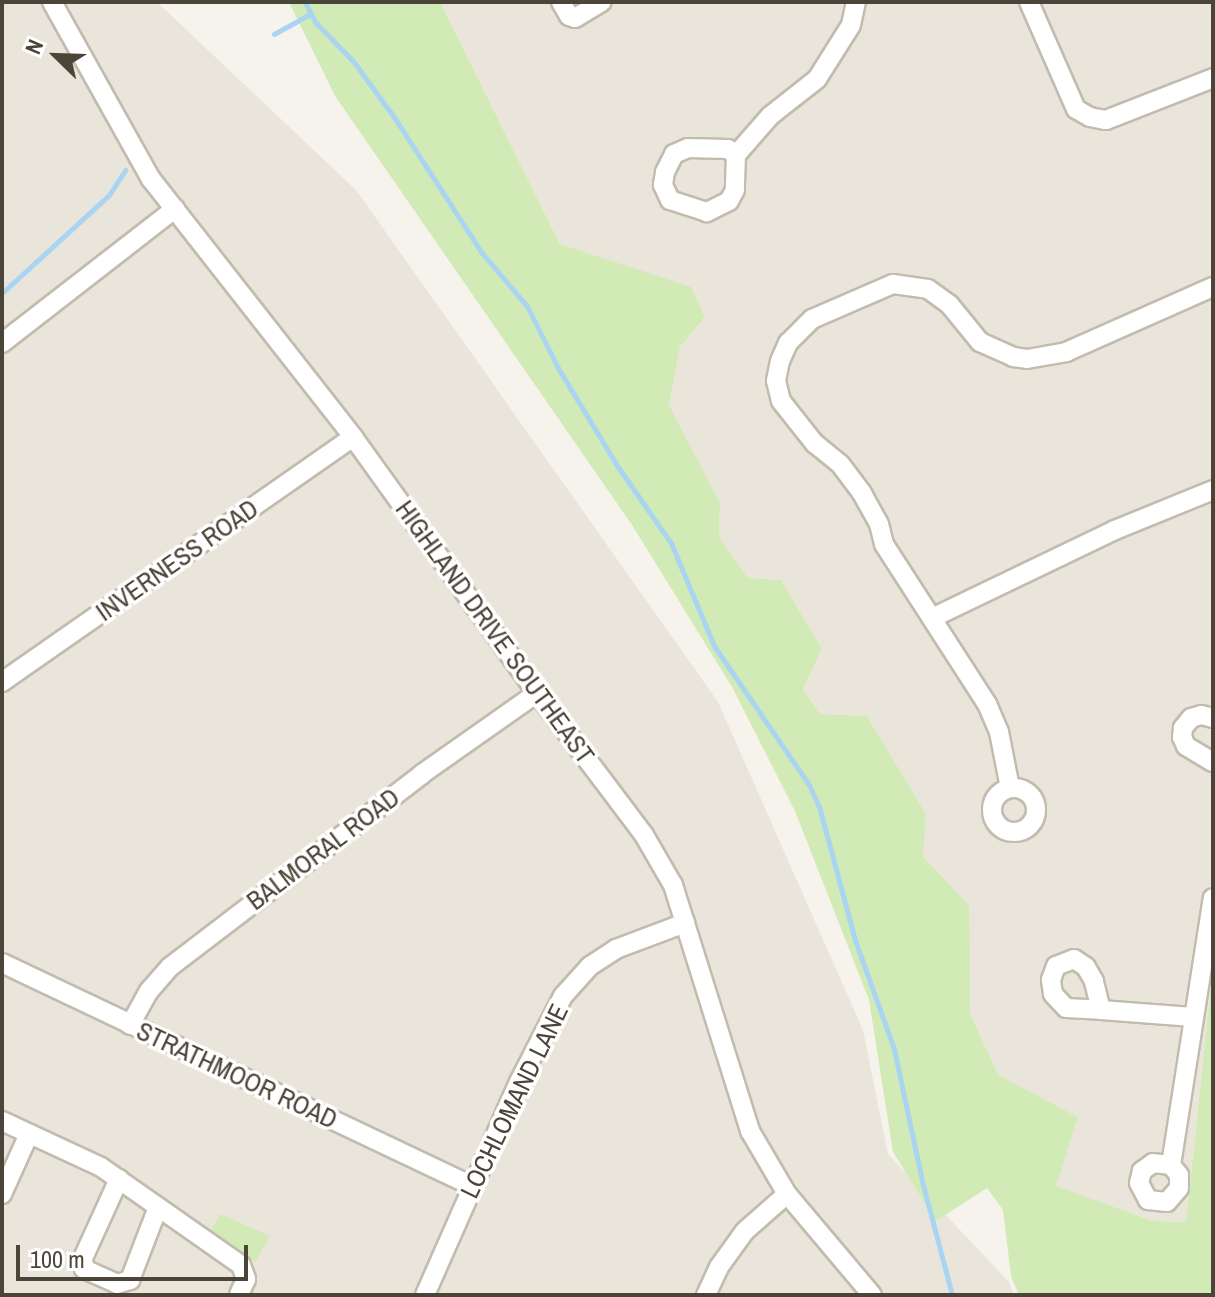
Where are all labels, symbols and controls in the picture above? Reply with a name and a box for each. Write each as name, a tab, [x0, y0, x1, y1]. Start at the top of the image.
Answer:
north arrow	[16, 16, 96, 96]
text: N	[18, 35, 50, 58]
street label: INVERNESS ROAD	[90, 493, 264, 627]
street label: HIGHLAND DRIVE SOUTHEAST	[389, 494, 601, 770]
street label: BALMORAL ROAD	[240, 781, 406, 917]
street label: LOCHLOMAND LANE	[453, 999, 575, 1203]
street label: STRATHMOOR ROAD	[132, 1015, 342, 1135]
scale bar	[20, 1229, 252, 1279]
text: 100 m	[30, 1243, 85, 1275]

